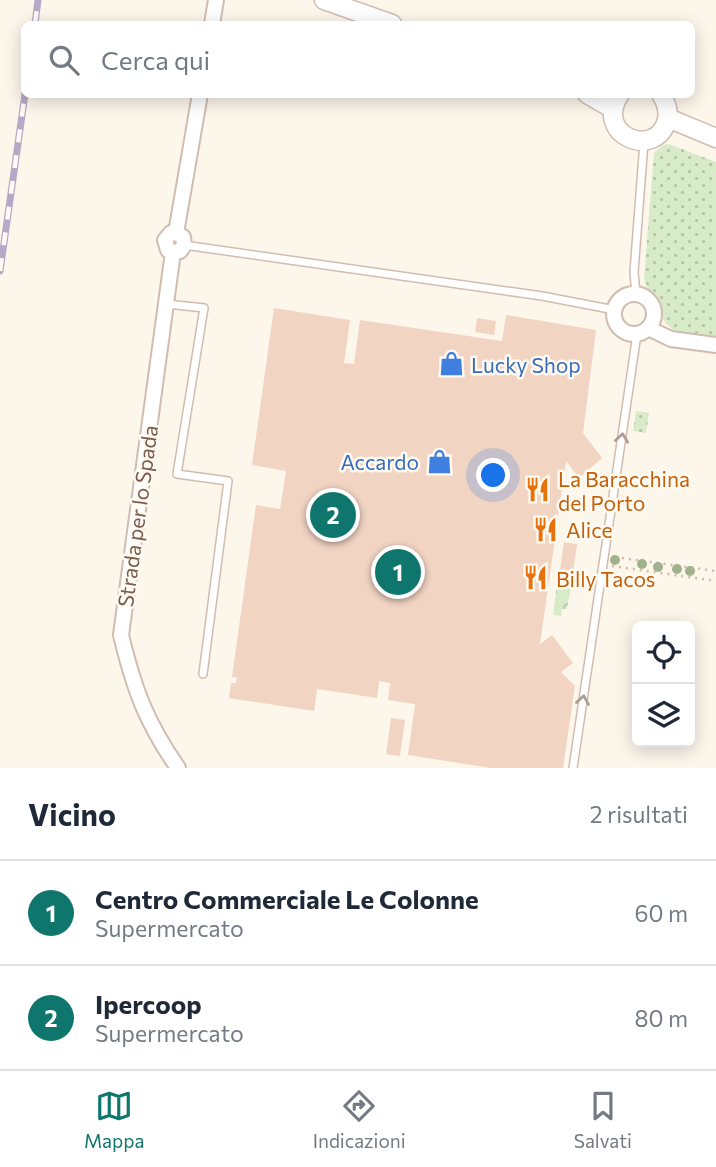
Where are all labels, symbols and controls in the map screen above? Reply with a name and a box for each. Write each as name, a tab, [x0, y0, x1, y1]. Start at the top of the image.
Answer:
search box	[21, 21, 695, 98]
icon: search	[45, 41, 83, 79]
text: Cerca qui	[101, 44, 210, 75]
shop icon: Lucky Shop	[437, 350, 465, 378]
place label: Lucky Shop	[471, 352, 581, 377]
street label: Strada per lo Spada	[112, 423, 162, 609]
one-way arrow	[614, 432, 629, 444]
shop icon: Accardo	[425, 447, 453, 475]
place label: Accardo	[341, 449, 419, 474]
your location	[476, 458, 510, 492]
place label: La Baracchina del Porto	[558, 466, 690, 515]
restaurant icon: La Baracchina del Porto	[524, 476, 552, 504]
pin: 2	[310, 489, 356, 541]
restaurant icon: Alice	[532, 515, 560, 543]
place label: Alice	[566, 517, 613, 542]
pin: 1	[375, 546, 421, 598]
restaurant icon: Billy Tacos	[522, 564, 550, 592]
place label: Billy Tacos	[556, 566, 655, 591]
map controls	[632, 621, 695, 747]
button: locate	[632, 621, 695, 684]
button: layers	[632, 684, 695, 747]
one-way arrow	[575, 695, 590, 706]
text: Vicino	[28, 795, 116, 832]
text: 2 risultati	[590, 800, 688, 828]
text: Centro Commerciale Le Colonne	[95, 883, 479, 914]
text: 1	[46, 899, 56, 927]
text: 60 m	[635, 899, 688, 927]
text: Supermercato	[95, 914, 244, 942]
text: Ipercoop	[95, 988, 202, 1019]
text: 2	[44, 1004, 58, 1032]
text: 80 m	[635, 1004, 688, 1032]
text: Supermercato	[95, 1019, 244, 1047]
tab: Mappa	[84, 1087, 144, 1152]
tab: Indicazioni	[313, 1087, 406, 1152]
tab: Salvati	[574, 1087, 632, 1152]

